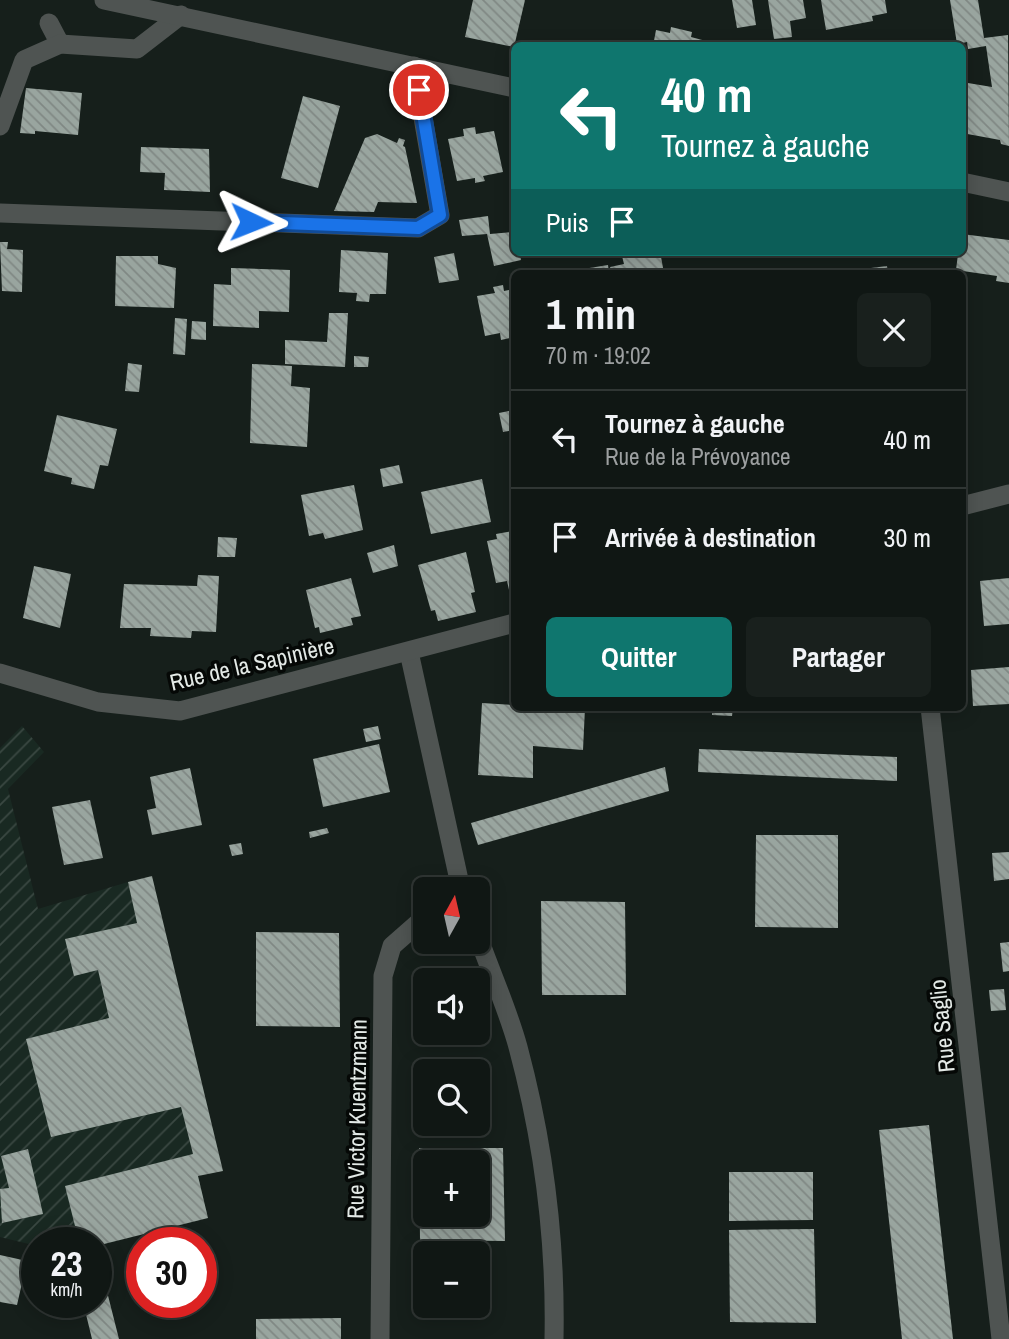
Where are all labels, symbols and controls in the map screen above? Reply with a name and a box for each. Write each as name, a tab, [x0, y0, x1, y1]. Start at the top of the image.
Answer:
pin	[389, 60, 449, 120]
text: 40 m	[661, 61, 753, 127]
icon: left	[546, 70, 637, 161]
icon: arrive	[400, 71, 438, 109]
text: Tournez à gauche	[661, 124, 870, 167]
position arrow	[214, 185, 288, 259]
icon: arrive	[603, 203, 641, 241]
text: Puis	[546, 205, 589, 240]
text: 1 min	[546, 286, 636, 342]
button: close	[857, 293, 931, 367]
text: 70 m · 19:02	[546, 340, 651, 371]
text: Tournez à gauche	[605, 406, 785, 441]
icon: left	[546, 420, 584, 458]
text: 40 m	[884, 422, 931, 457]
text: Rue de la Prévoyance	[605, 441, 791, 472]
icon: arrive	[546, 518, 584, 556]
text: Arrivée à destination	[605, 520, 816, 555]
text: 30 m	[884, 520, 931, 555]
button: Quitter	[546, 617, 732, 697]
button: Partager	[746, 617, 931, 697]
street label: Rue de la Sapinière	[167, 630, 337, 697]
north arrow	[413, 877, 490, 954]
map controls	[413, 877, 490, 1318]
button: sound	[413, 968, 490, 1045]
street label: Rue Saglio	[921, 978, 962, 1074]
street label: Rue Victor Kuentzmann	[339, 1019, 374, 1219]
button: search	[413, 1059, 490, 1136]
button: +	[413, 1150, 490, 1227]
speed limit sign: 30	[126, 1227, 217, 1318]
text: 23	[51, 1240, 82, 1287]
button: −	[413, 1241, 490, 1318]
text: km/h	[51, 1277, 83, 1302]

